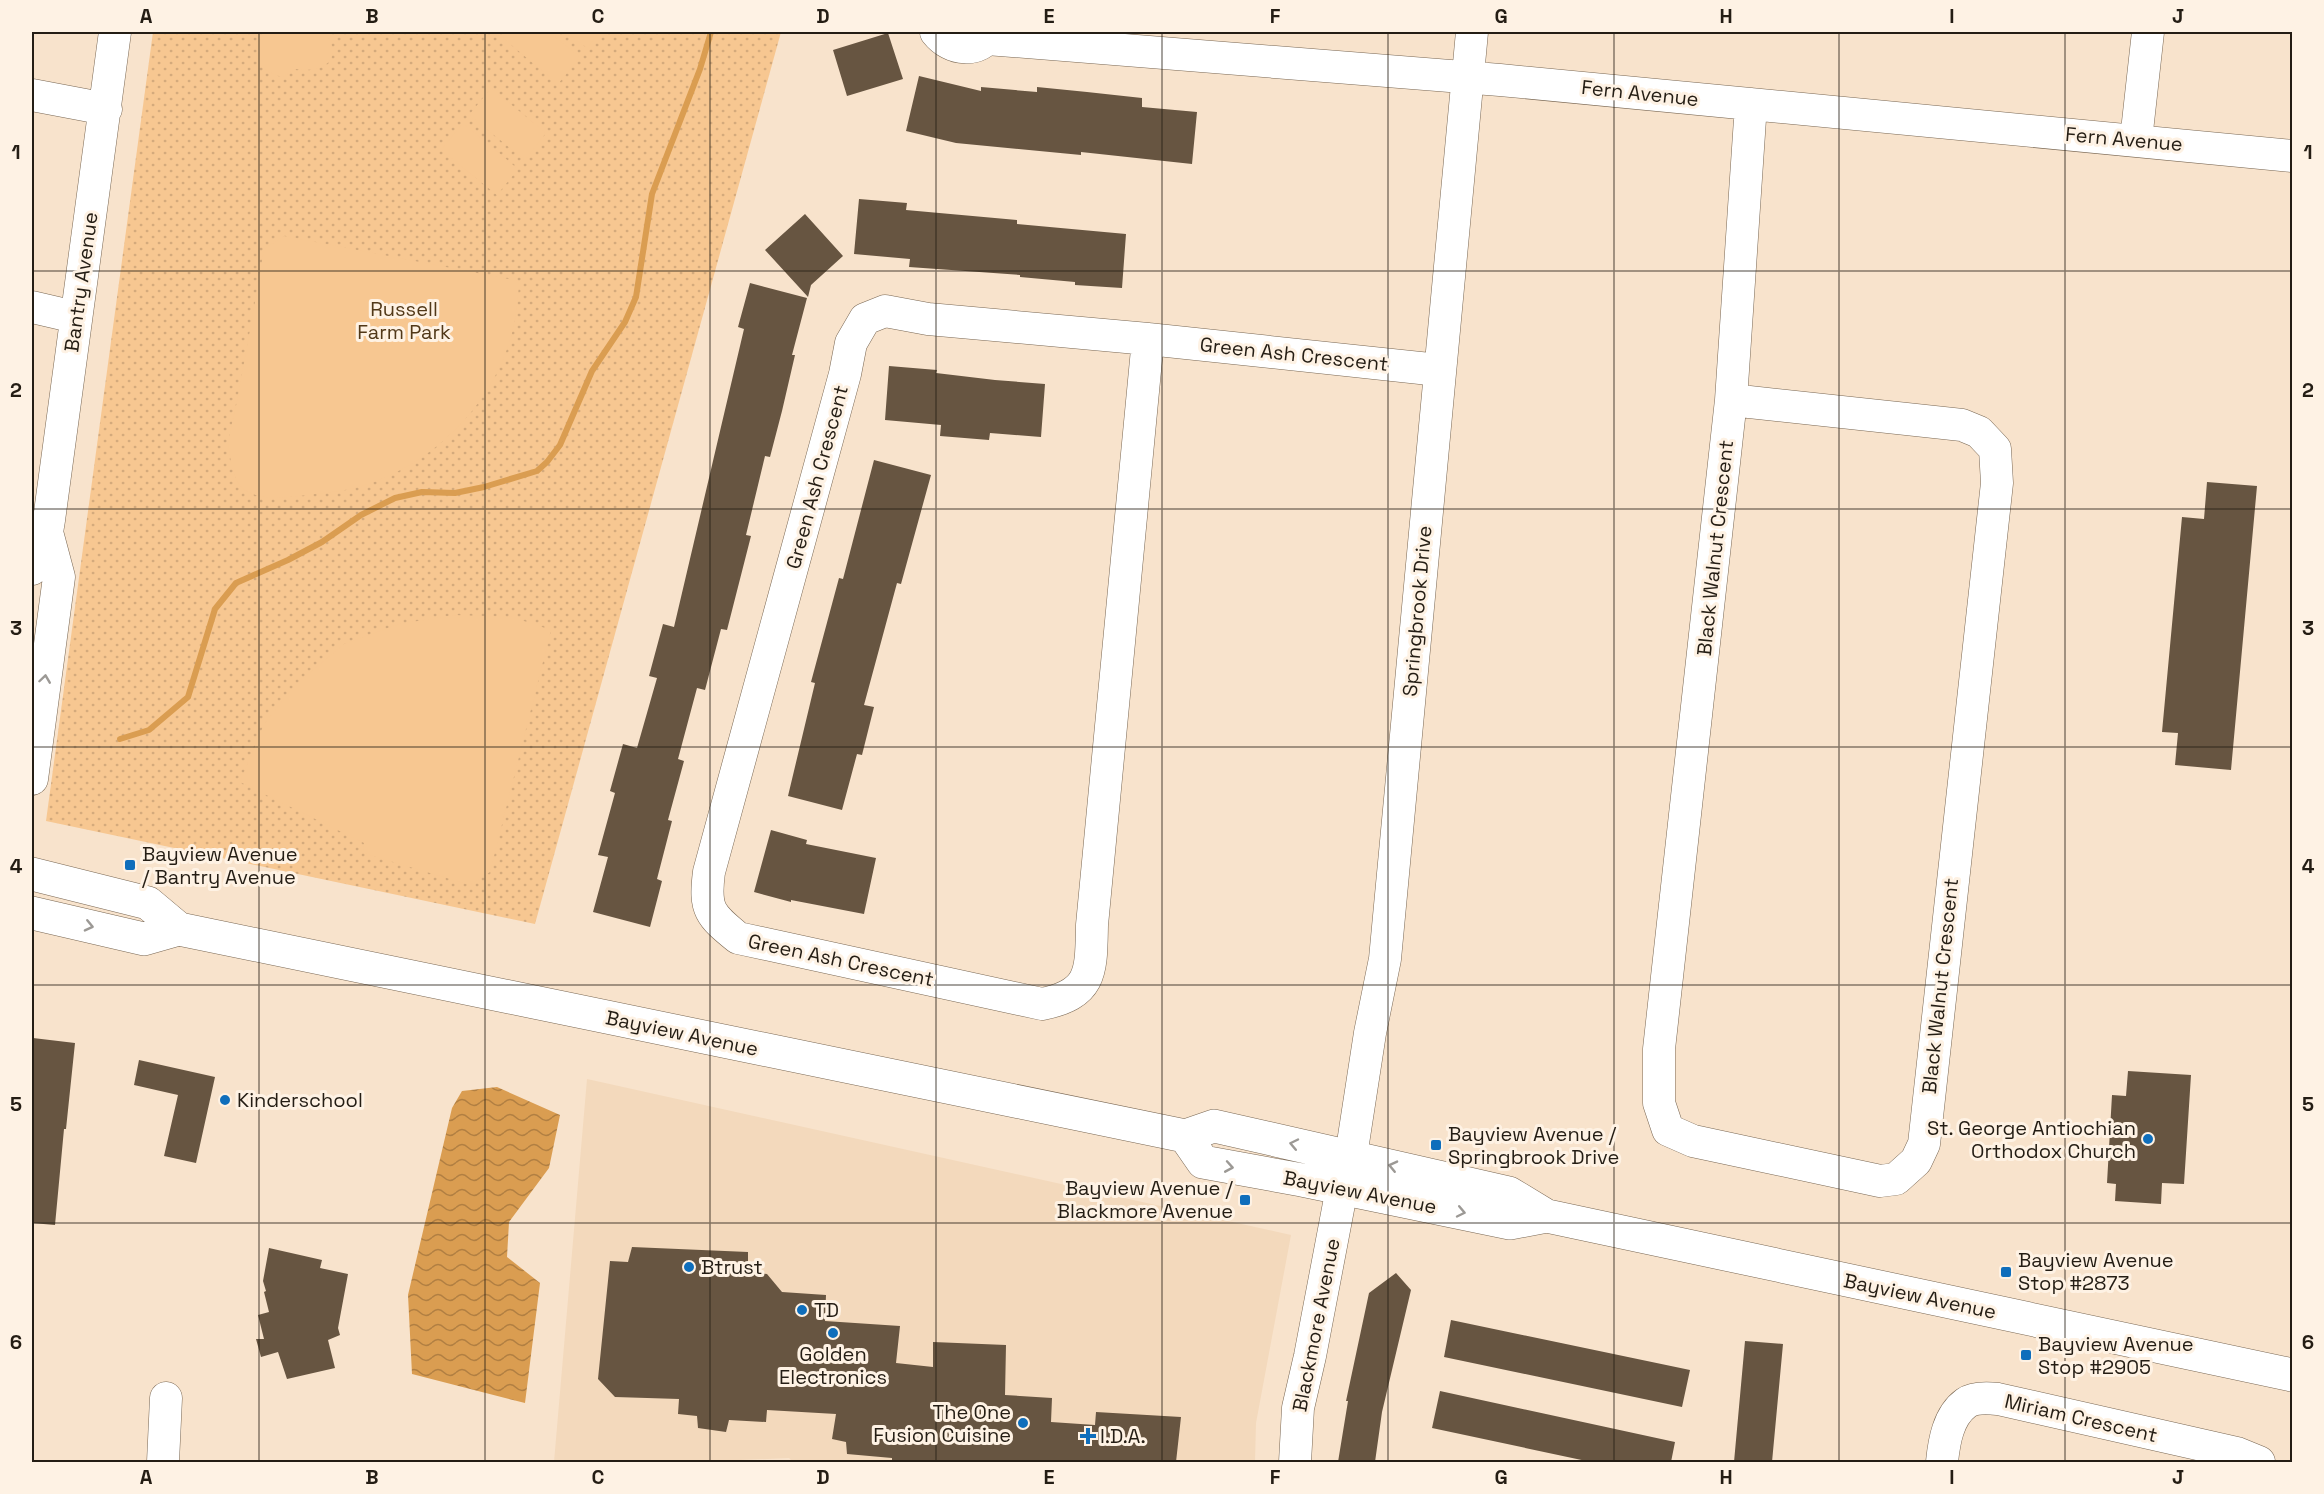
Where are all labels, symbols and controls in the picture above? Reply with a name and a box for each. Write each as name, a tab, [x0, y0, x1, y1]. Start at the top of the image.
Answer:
text: A	[140, 3, 153, 29]
text: B	[365, 3, 379, 29]
text: C	[592, 3, 605, 29]
text: D	[816, 3, 830, 29]
text: E	[1043, 3, 1055, 29]
text: F	[1270, 3, 1281, 29]
text: G	[1494, 3, 1508, 29]
text: H	[1719, 3, 1733, 29]
text: I	[1949, 3, 1955, 29]
text: J	[2172, 3, 2184, 29]
street label: Fern Avenue	[1580, 74, 1700, 112]
street label: Fern Avenue	[2064, 121, 2184, 157]
text: 1	[11, 139, 21, 165]
text: 1	[2303, 139, 2313, 165]
street label: Bantry Avenue	[58, 210, 104, 354]
park label: Russell Farm Park	[357, 296, 451, 345]
street label: Green Ash Crescent	[1199, 331, 1389, 377]
text: 2	[10, 377, 22, 403]
text: 2	[2302, 377, 2314, 403]
street label: Green Ash Crescent	[780, 382, 854, 572]
street label: Black Walnut Crescent	[1691, 439, 1739, 657]
street label: Springbrook Drive	[1397, 525, 1437, 697]
text: 3	[10, 615, 22, 641]
text: 3	[2302, 615, 2314, 641]
one-way arrow	[39, 675, 51, 684]
place label: Bayview Avenue / Bantry Avenue	[142, 841, 298, 890]
text: 4	[10, 853, 23, 879]
text: 4	[2302, 853, 2315, 879]
marker: Bayview Avenue / Bantry Avenue	[123, 858, 137, 872]
street label: Black Walnut Crescent	[1916, 877, 1964, 1095]
one-way arrow	[83, 919, 93, 932]
street label: Green Ash Crescent	[746, 928, 936, 992]
street label: Bayview Avenue	[603, 1004, 761, 1062]
place label: Kinderschool	[237, 1087, 363, 1113]
text: 5	[10, 1091, 22, 1117]
text: 5	[2302, 1091, 2314, 1117]
marker: Kinderschool	[218, 1093, 232, 1107]
place label: St. George Antiochian Orthodox Church	[1927, 1115, 2136, 1164]
place label: Bayview Avenue / Springbrook Drive	[1448, 1121, 1619, 1170]
marker: St. George Antiochian Orthodox Church	[2141, 1132, 2155, 1146]
one-way arrow	[1289, 1138, 1299, 1151]
marker: Bayview Avenue / Springbrook Drive	[1429, 1138, 1443, 1152]
one-way arrow	[1224, 1160, 1234, 1173]
one-way arrow	[1389, 1161, 1399, 1174]
street label: Bayview Avenue	[1281, 1164, 1439, 1220]
place label: Bayview Avenue / Blackmore Avenue	[1057, 1175, 1234, 1224]
marker: Bayview Avenue / Blackmore Avenue	[1238, 1193, 1252, 1207]
one-way arrow	[1455, 1205, 1465, 1218]
street label: Blackmore Avenue	[1286, 1236, 1346, 1414]
place label: Bayview Avenue Stop #2873	[2018, 1247, 2174, 1296]
place label: Btrust	[701, 1254, 763, 1280]
marker: Btrust	[682, 1260, 696, 1274]
marker: Bayview Avenue Stop #2873	[1999, 1265, 2013, 1279]
street label: Bayview Avenue	[1841, 1267, 1999, 1325]
place label: TD	[814, 1297, 839, 1323]
marker: TD	[795, 1303, 809, 1317]
marker: Golden Electronics	[826, 1326, 840, 1340]
text: 6	[10, 1329, 22, 1355]
text: 6	[2302, 1329, 2314, 1355]
place label: Bayview Avenue Stop #2905	[2038, 1331, 2194, 1380]
place label: Golden Electronics	[779, 1341, 887, 1390]
marker: Bayview Avenue Stop #2905	[2019, 1348, 2033, 1362]
street label: Miriam Crescent	[2002, 1388, 2160, 1448]
place label: The One Fusion Cuisine	[873, 1399, 1011, 1448]
marker: The One Fusion Cuisine	[1016, 1416, 1030, 1430]
place label: I.D.A.	[1100, 1423, 1145, 1449]
marker: I.D.A.	[1081, 1429, 1095, 1443]
text: A	[140, 1464, 153, 1490]
text: B	[365, 1464, 379, 1490]
text: C	[592, 1464, 605, 1490]
text: D	[816, 1464, 830, 1490]
text: E	[1043, 1464, 1055, 1490]
text: F	[1270, 1464, 1281, 1490]
text: G	[1494, 1464, 1508, 1490]
text: H	[1719, 1464, 1733, 1490]
text: I	[1949, 1464, 1955, 1490]
text: J	[2172, 1464, 2184, 1490]

